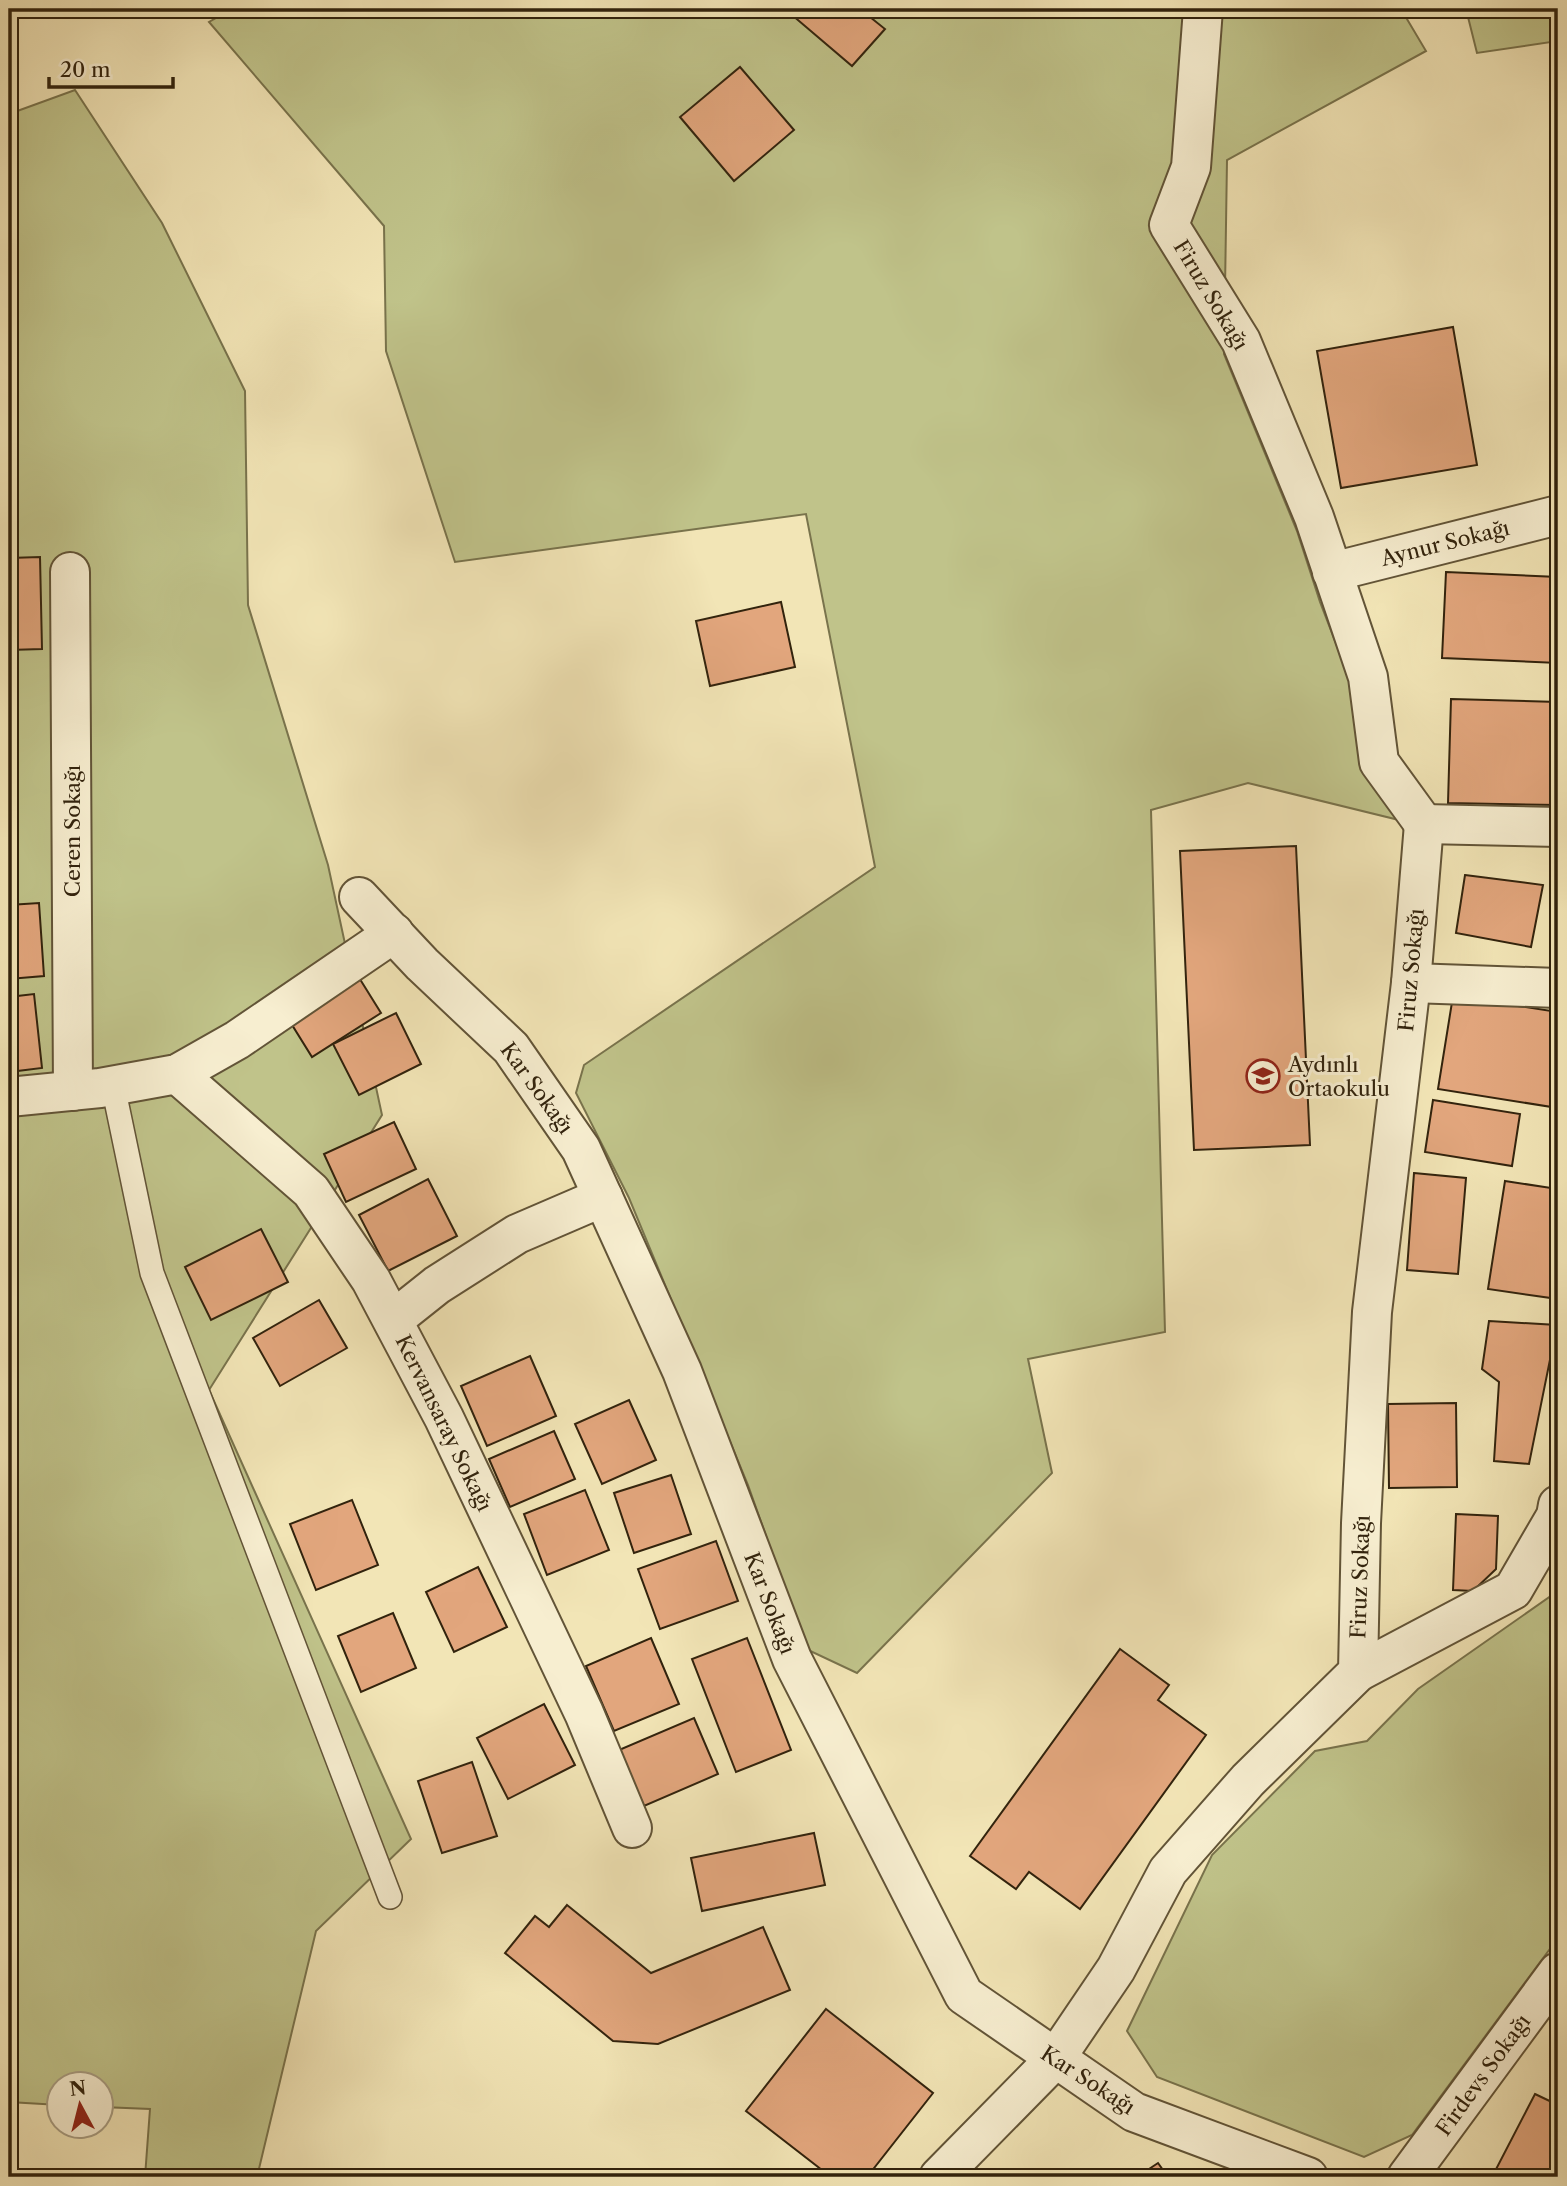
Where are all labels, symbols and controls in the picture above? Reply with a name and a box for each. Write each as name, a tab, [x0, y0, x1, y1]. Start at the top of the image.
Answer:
scale bar	[49, 46, 173, 90]
text: 20 m	[60, 57, 111, 82]
street label: Firuz Sokağı	[1168, 236, 1254, 354]
street label: Aynur Sokağı	[1377, 515, 1512, 571]
street label: Ceren Sokağı	[60, 765, 85, 897]
street label: Firuz Sokağı	[1393, 907, 1429, 1033]
street label: Kar Sokağı	[495, 1037, 579, 1139]
place label: Aydınlı Ortaokulu	[1287, 1052, 1390, 1101]
school or university icon: Aydınlı Ortaokulu	[1244, 1057, 1282, 1095]
street label: Kervansaray Sokağı	[390, 1331, 498, 1515]
street label: Firuz Sokağı	[1345, 1515, 1375, 1639]
street label: Kar Sokağı	[739, 1549, 801, 1657]
street label: Firdevs Sokağı	[1431, 2009, 1535, 2141]
street label: Kar Sokağı	[1036, 2040, 1140, 2120]
north arrow	[46, 2070, 116, 2140]
text: N	[68, 2076, 88, 2101]

